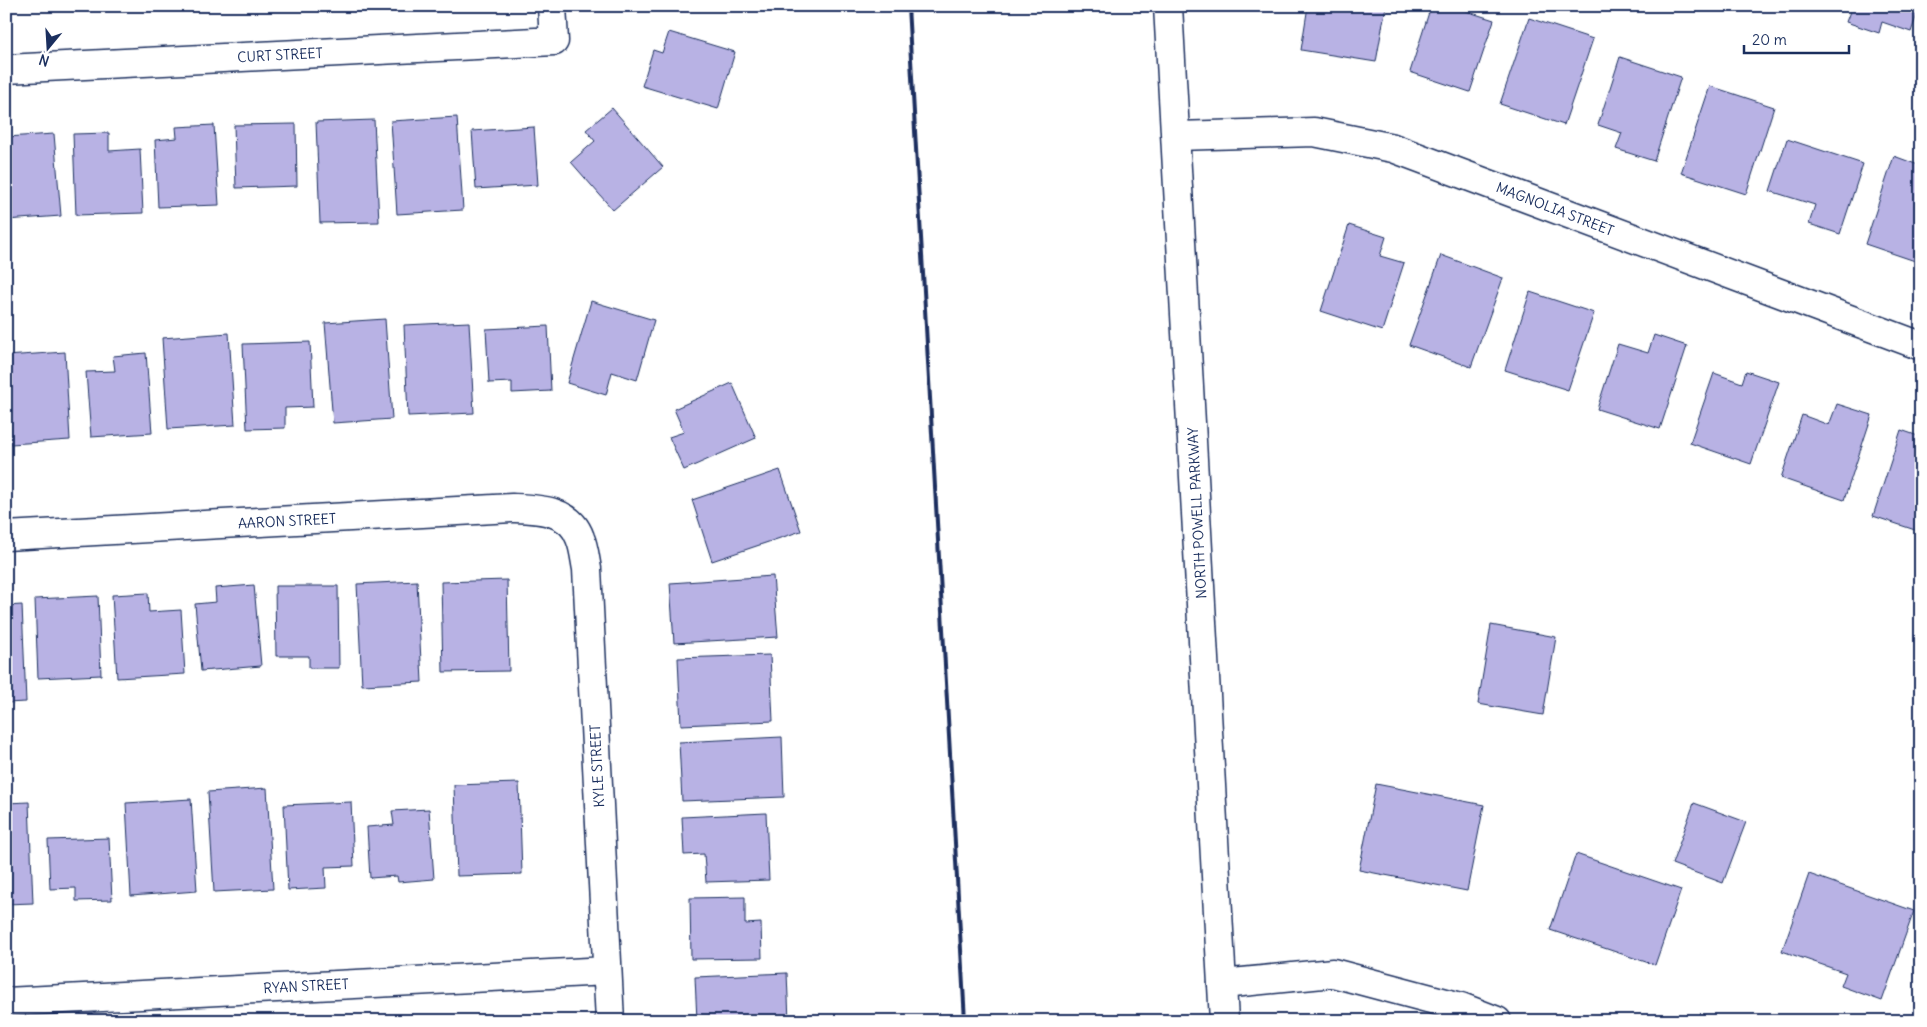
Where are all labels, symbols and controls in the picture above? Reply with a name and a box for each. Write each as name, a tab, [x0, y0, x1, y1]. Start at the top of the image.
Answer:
north arrow	[22, 22, 72, 72]
scale bar	[1744, 22, 1850, 54]
text: 20 m	[1752, 30, 1787, 49]
street label: CURT STREET	[237, 44, 323, 66]
text: N	[37, 50, 51, 70]
street label: MAGNOLIA STREET	[1494, 178, 1616, 240]
street label: NORTH POWELL PARKWAY	[1184, 427, 1210, 599]
street label: AARON STREET	[237, 509, 337, 533]
street label: KYLE STREET	[586, 724, 608, 808]
street label: RYAN STREET	[263, 975, 349, 997]

